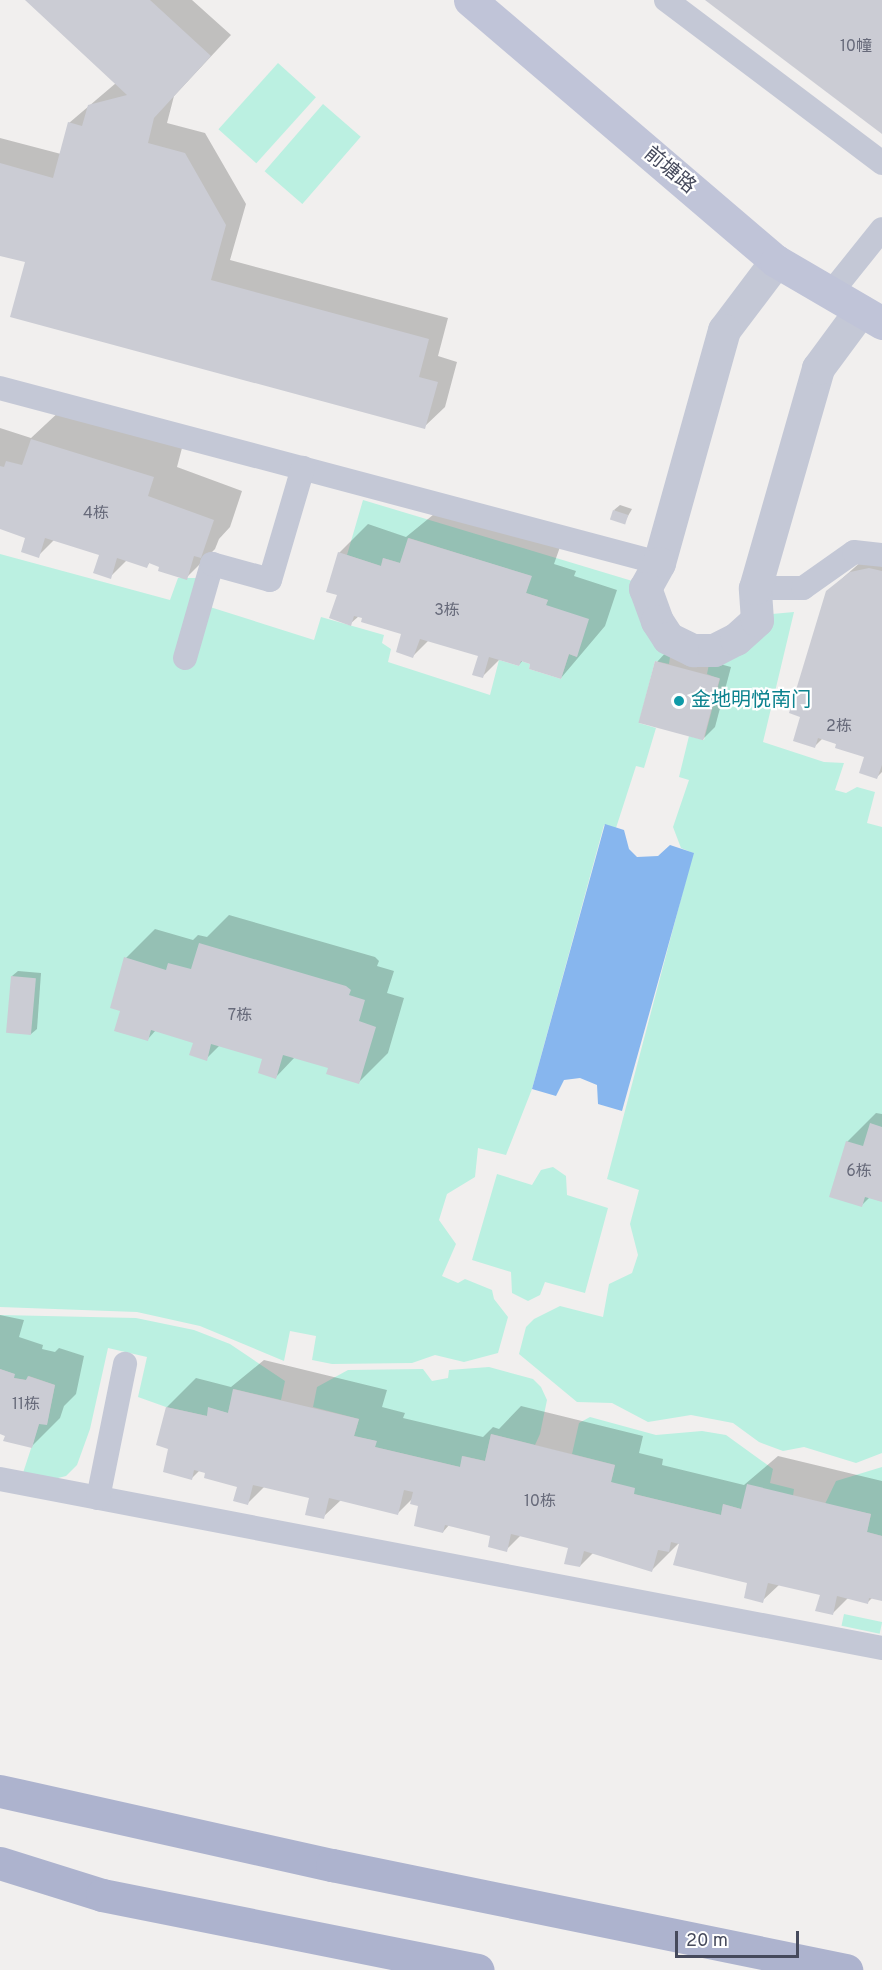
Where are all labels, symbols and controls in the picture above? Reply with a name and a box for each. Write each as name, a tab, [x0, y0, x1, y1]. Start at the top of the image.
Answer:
house number: 10幢	[840, 37, 872, 57]
street label: 前塘路	[638, 143, 700, 199]
house number: 4栋	[83, 504, 109, 524]
house number: 3栋	[434, 601, 460, 621]
place label: 金地明悦南门	[691, 689, 811, 713]
marker: 金地明悦南门	[672, 694, 686, 708]
house number: 2栋	[826, 717, 852, 737]
house number: 7栋	[228, 1006, 252, 1026]
house number: 6栋	[846, 1162, 872, 1182]
house number: 11栋	[12, 1395, 40, 1415]
house number: 10栋	[524, 1492, 556, 1512]
scale bar	[678, 1919, 802, 1957]
text: 20 m	[686, 1930, 728, 1953]

